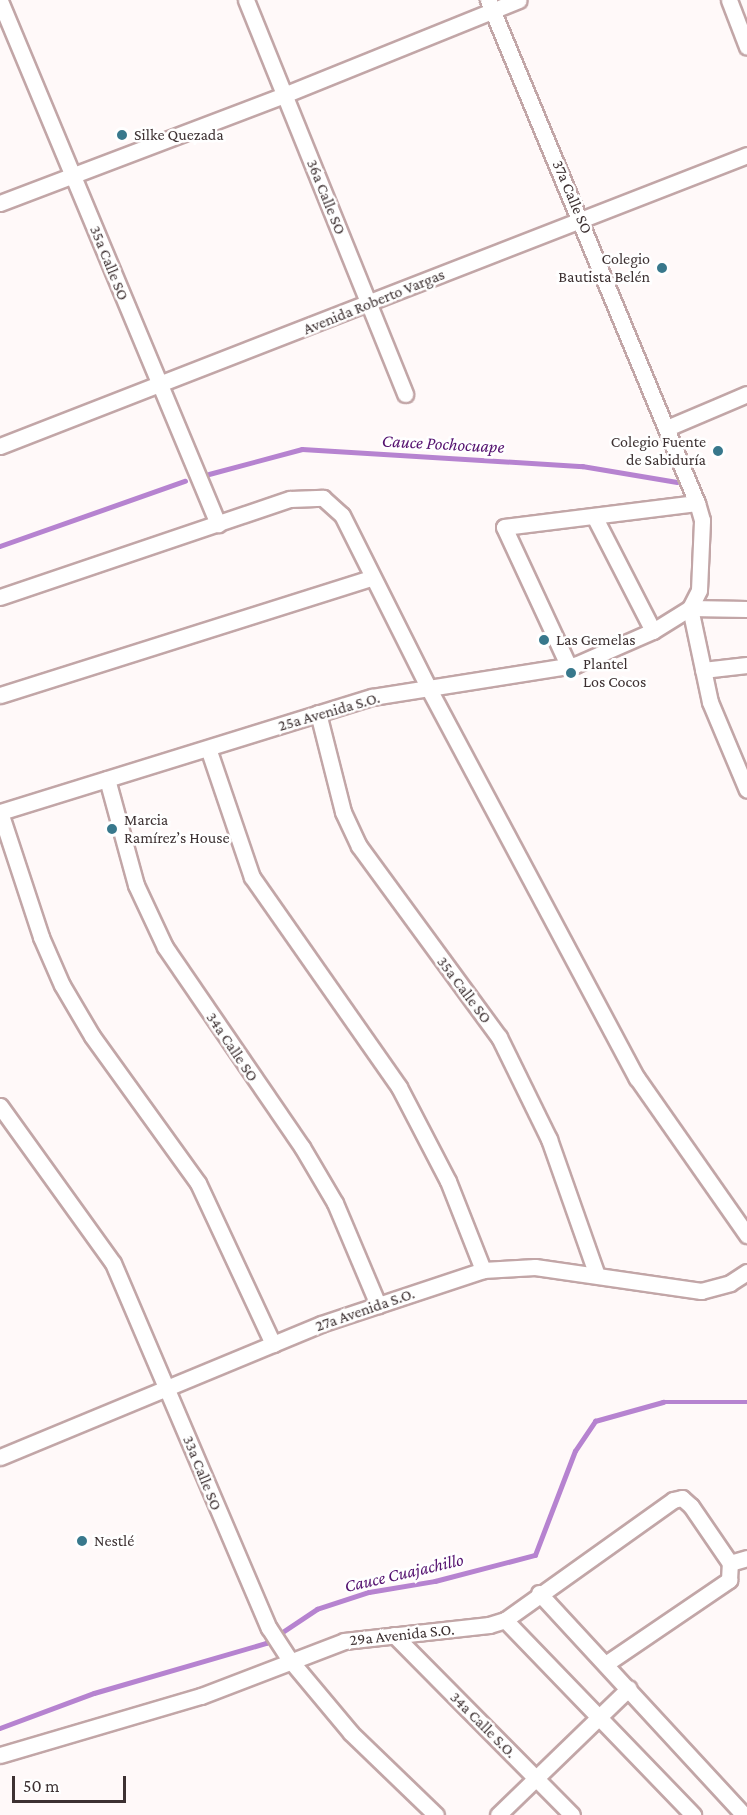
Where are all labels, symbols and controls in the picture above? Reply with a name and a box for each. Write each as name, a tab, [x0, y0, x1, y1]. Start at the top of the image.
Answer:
place label: Silke Quezada	[134, 125, 224, 145]
marker: Silke Quezada	[115, 128, 129, 142]
street label: 36a Calle SO	[302, 157, 350, 237]
street label: 37a Calle SO	[548, 157, 596, 237]
street label: 35a Calle SO	[85, 223, 133, 303]
place label: Colegio Bautista Belén	[558, 249, 650, 287]
marker: Colegio Bautista Belén	[655, 261, 669, 275]
street label: Avenida Roberto Vargas	[300, 265, 448, 339]
water label: Cauce Pochocuape	[381, 430, 505, 458]
place label: Colegio Fuente de Sabiduría	[611, 432, 706, 470]
marker: Colegio Fuente de Sabiduría	[711, 444, 725, 458]
place label: Las Gemelas	[556, 630, 636, 650]
marker: Las Gemelas	[537, 633, 551, 647]
place label: Plantel Los Cocos	[583, 654, 646, 692]
marker: Plantel Los Cocos	[564, 666, 578, 680]
street label: 25a Avenida S.O.	[276, 688, 382, 736]
place label: Marcia Ramírez’s House	[124, 810, 230, 848]
marker: Marcia Ramírez’s House	[105, 822, 119, 836]
street label: 35a Calle SO	[433, 953, 495, 1027]
street label: 34a Calle SO	[202, 1009, 262, 1085]
street label: 27a Avenida S.O.	[313, 1284, 417, 1336]
street label: 33a Calle SO	[178, 1433, 226, 1513]
place label: Nestlé	[94, 1531, 134, 1551]
marker: Nestlé	[75, 1534, 89, 1548]
water label: Cauce Cuajachillo	[342, 1549, 466, 1597]
street label: 29a Avenida S.O.	[349, 1620, 455, 1650]
street label: 34a Calle S.O.	[446, 1688, 520, 1762]
scale bar	[15, 1764, 129, 1802]
text: 50 m	[23, 1776, 60, 1796]

